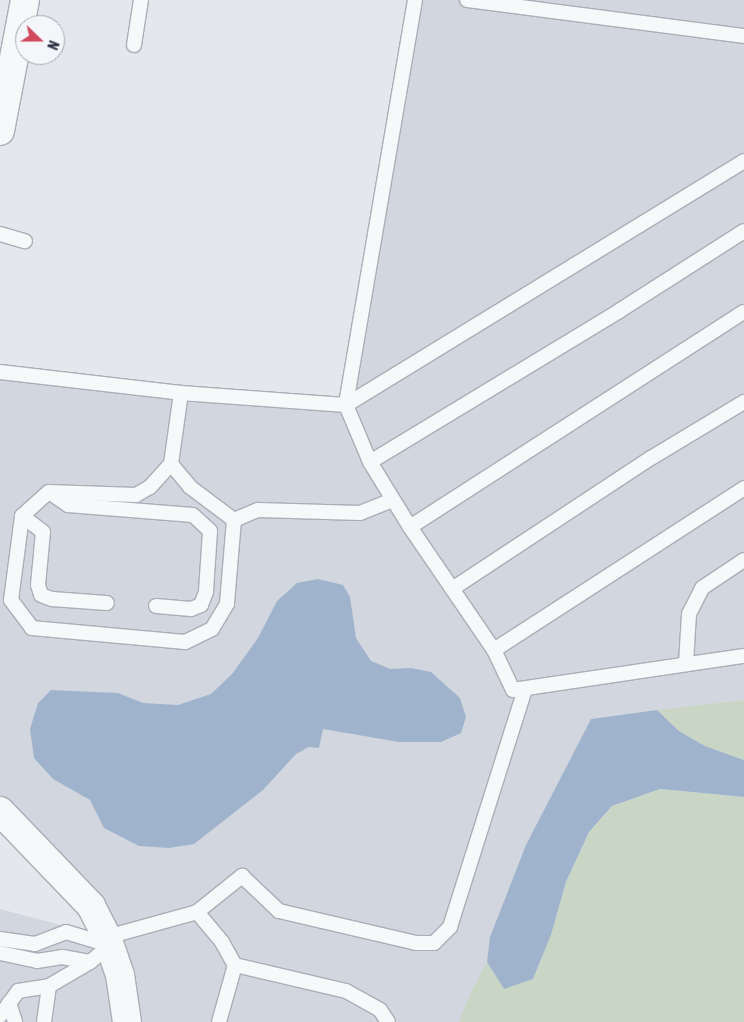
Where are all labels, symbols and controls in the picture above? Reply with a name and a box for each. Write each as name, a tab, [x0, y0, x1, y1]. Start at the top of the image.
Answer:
north arrow	[15, 15, 65, 65]
text: N	[44, 38, 62, 52]

